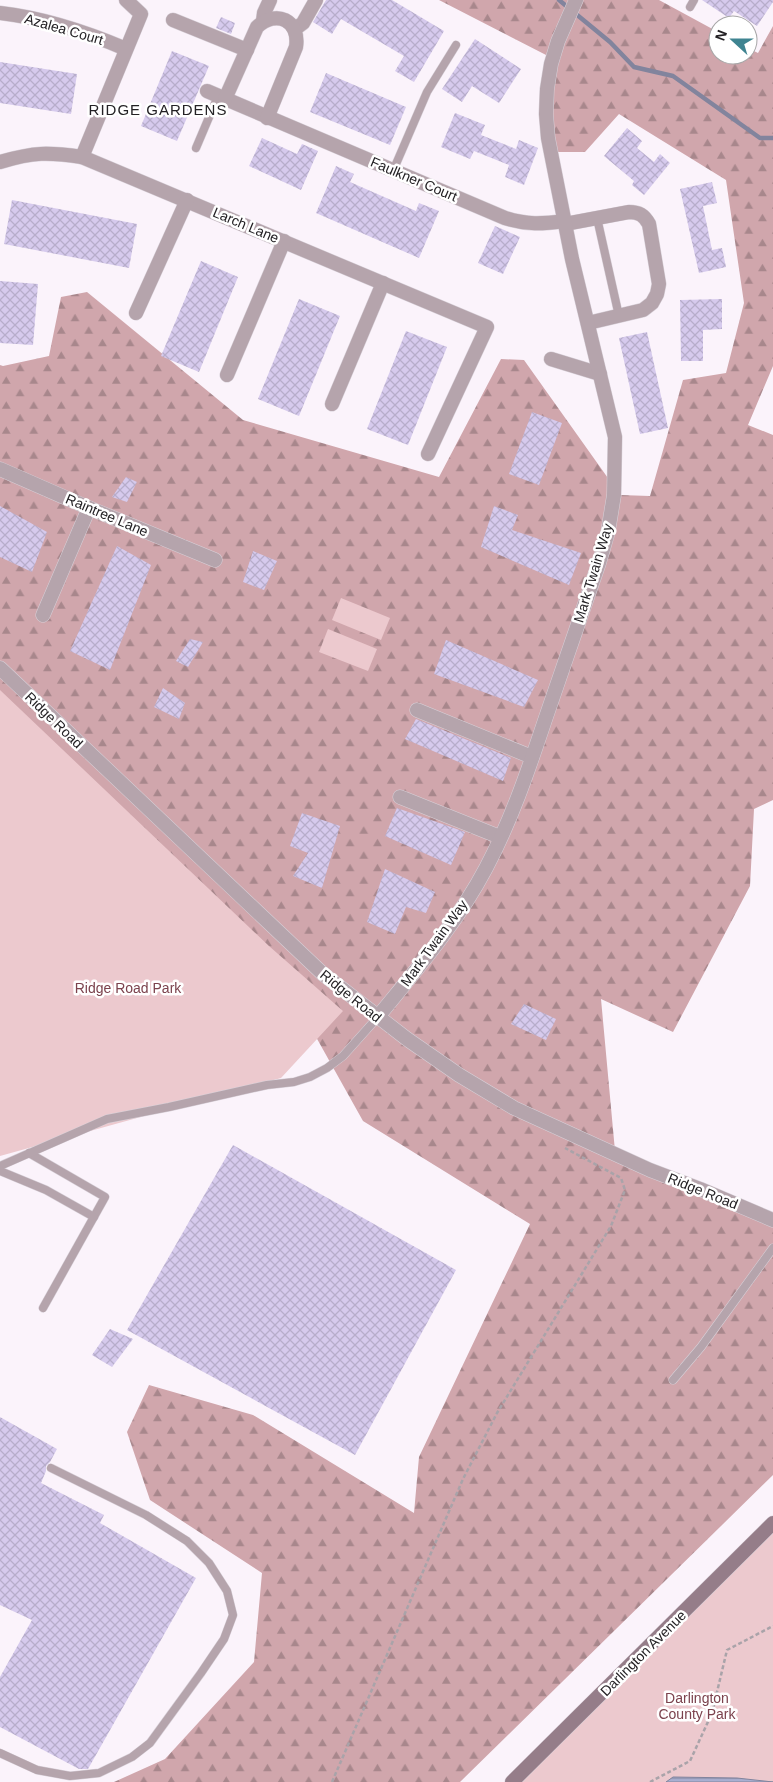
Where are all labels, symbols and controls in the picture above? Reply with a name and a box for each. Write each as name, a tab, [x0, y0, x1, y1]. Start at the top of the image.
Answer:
street label: Azalea Court	[23, 10, 105, 48]
north arrow	[708, 15, 758, 65]
text: N	[712, 28, 730, 43]
district label: RIDGE GARDENS	[89, 101, 227, 118]
street label: Faulkner Court	[368, 154, 460, 204]
street label: Larch Lane	[211, 204, 282, 246]
street label: Raintree Lane	[63, 490, 151, 540]
street label: Mark Twain Way	[570, 522, 616, 624]
street label: Ridge Road	[22, 689, 86, 751]
street label: Mark Twain Way	[397, 897, 471, 989]
street label: Ridge Road	[317, 967, 385, 1025]
park label: Ridge Road Park	[75, 980, 182, 996]
street label: Ridge Road	[666, 1170, 740, 1212]
street label: Darlington Avenue	[597, 1607, 689, 1699]
park label: Darlington County Park	[658, 1690, 737, 1722]

